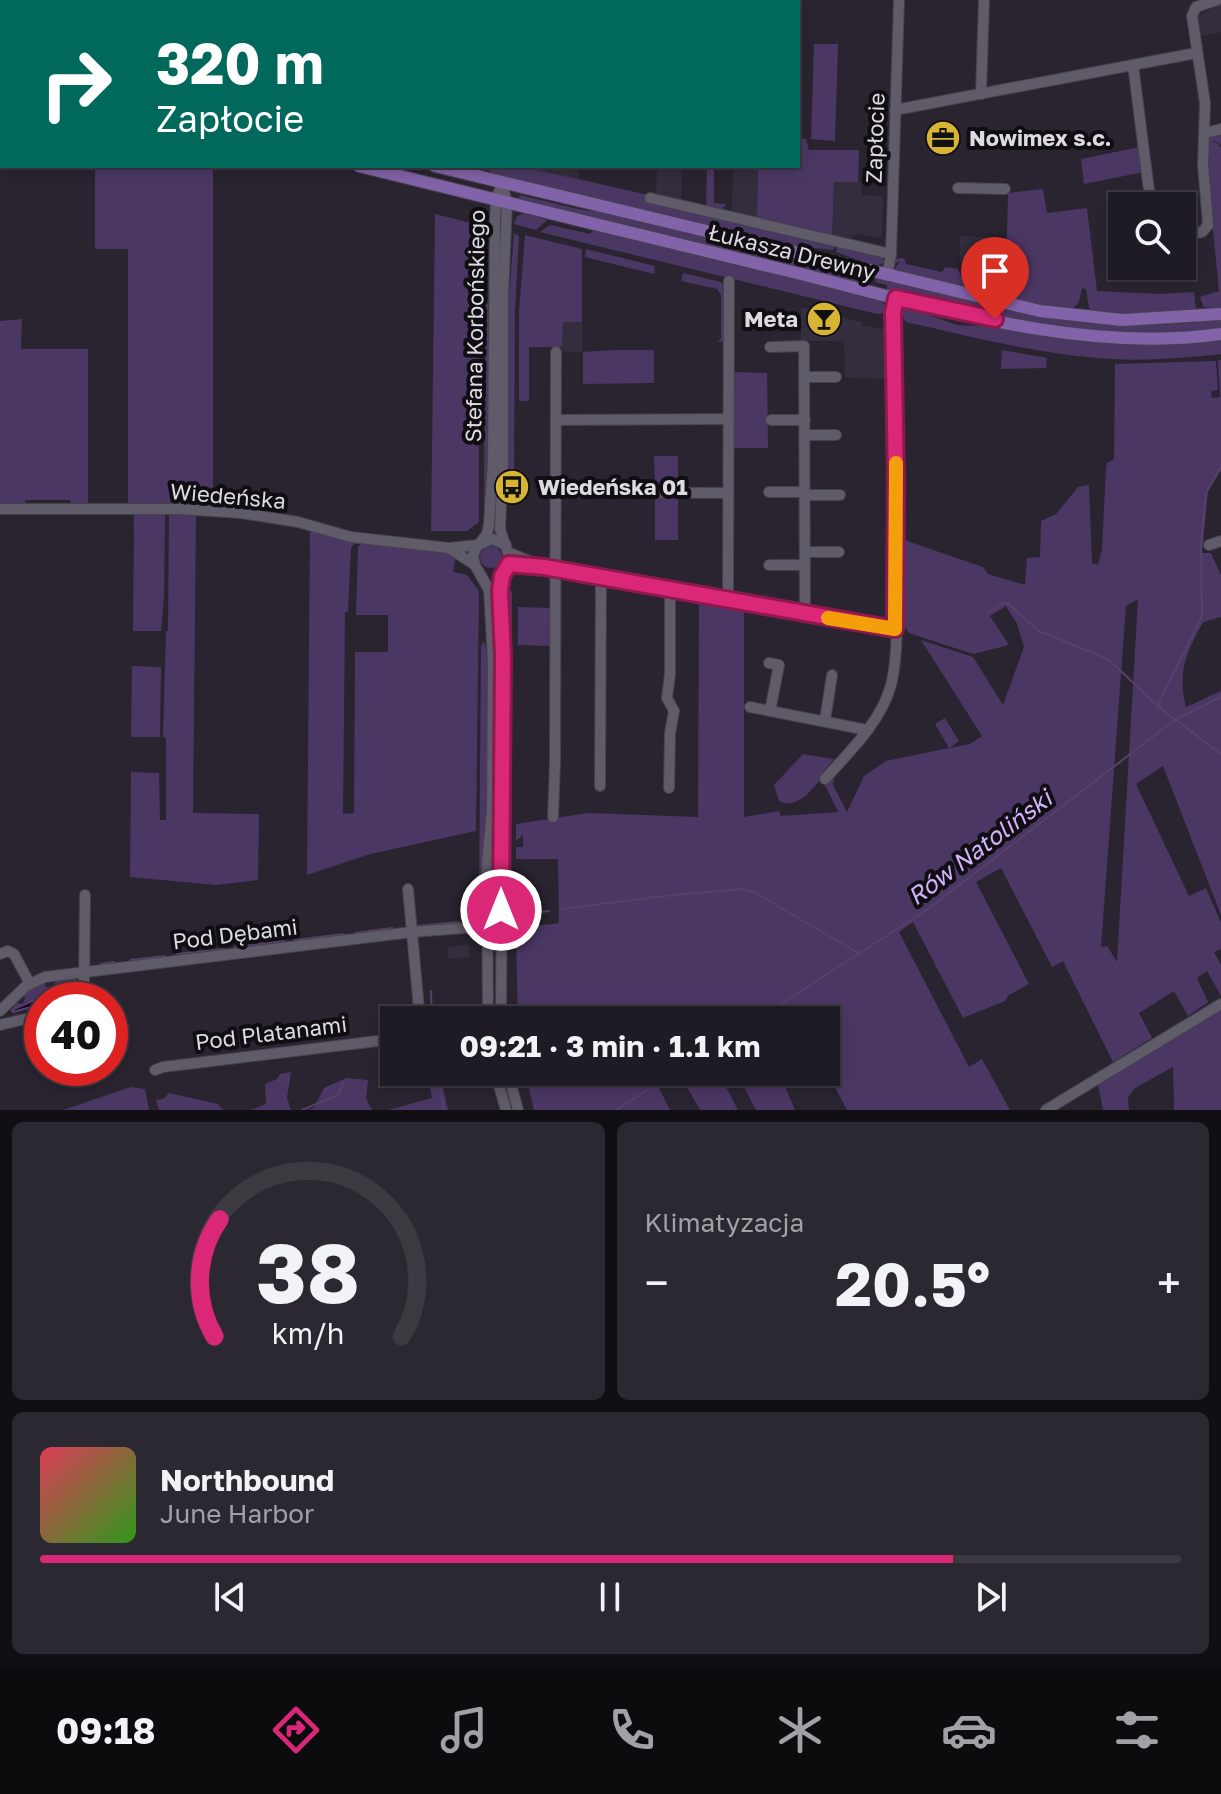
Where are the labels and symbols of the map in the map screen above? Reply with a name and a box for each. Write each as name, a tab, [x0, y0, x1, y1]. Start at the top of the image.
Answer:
street label: Zapłocie	[859, 92, 890, 184]
office icon: Nowimex s.c.	[924, 119, 962, 157]
place label: Nowimex s.c.	[969, 124, 1111, 151]
street label: Stefana Korbońskiego	[459, 209, 490, 443]
street label: Łukasza Drewny	[706, 218, 878, 285]
pin	[961, 237, 1029, 319]
bar icon: Meta	[805, 300, 843, 338]
place label: Meta	[744, 305, 798, 332]
bus stop icon: Wiedeńska 01	[493, 468, 531, 506]
place label: Wiedeńska 01	[538, 473, 688, 500]
street label: Wiedeńska	[169, 477, 287, 514]
water label: Rów Natoliński	[901, 782, 1059, 910]
position arrow	[459, 868, 543, 952]
street label: Pod Dębami	[171, 912, 299, 955]
speed limit sign: 40	[24, 982, 128, 1086]
street label: Pod Platanami	[194, 1010, 348, 1055]

